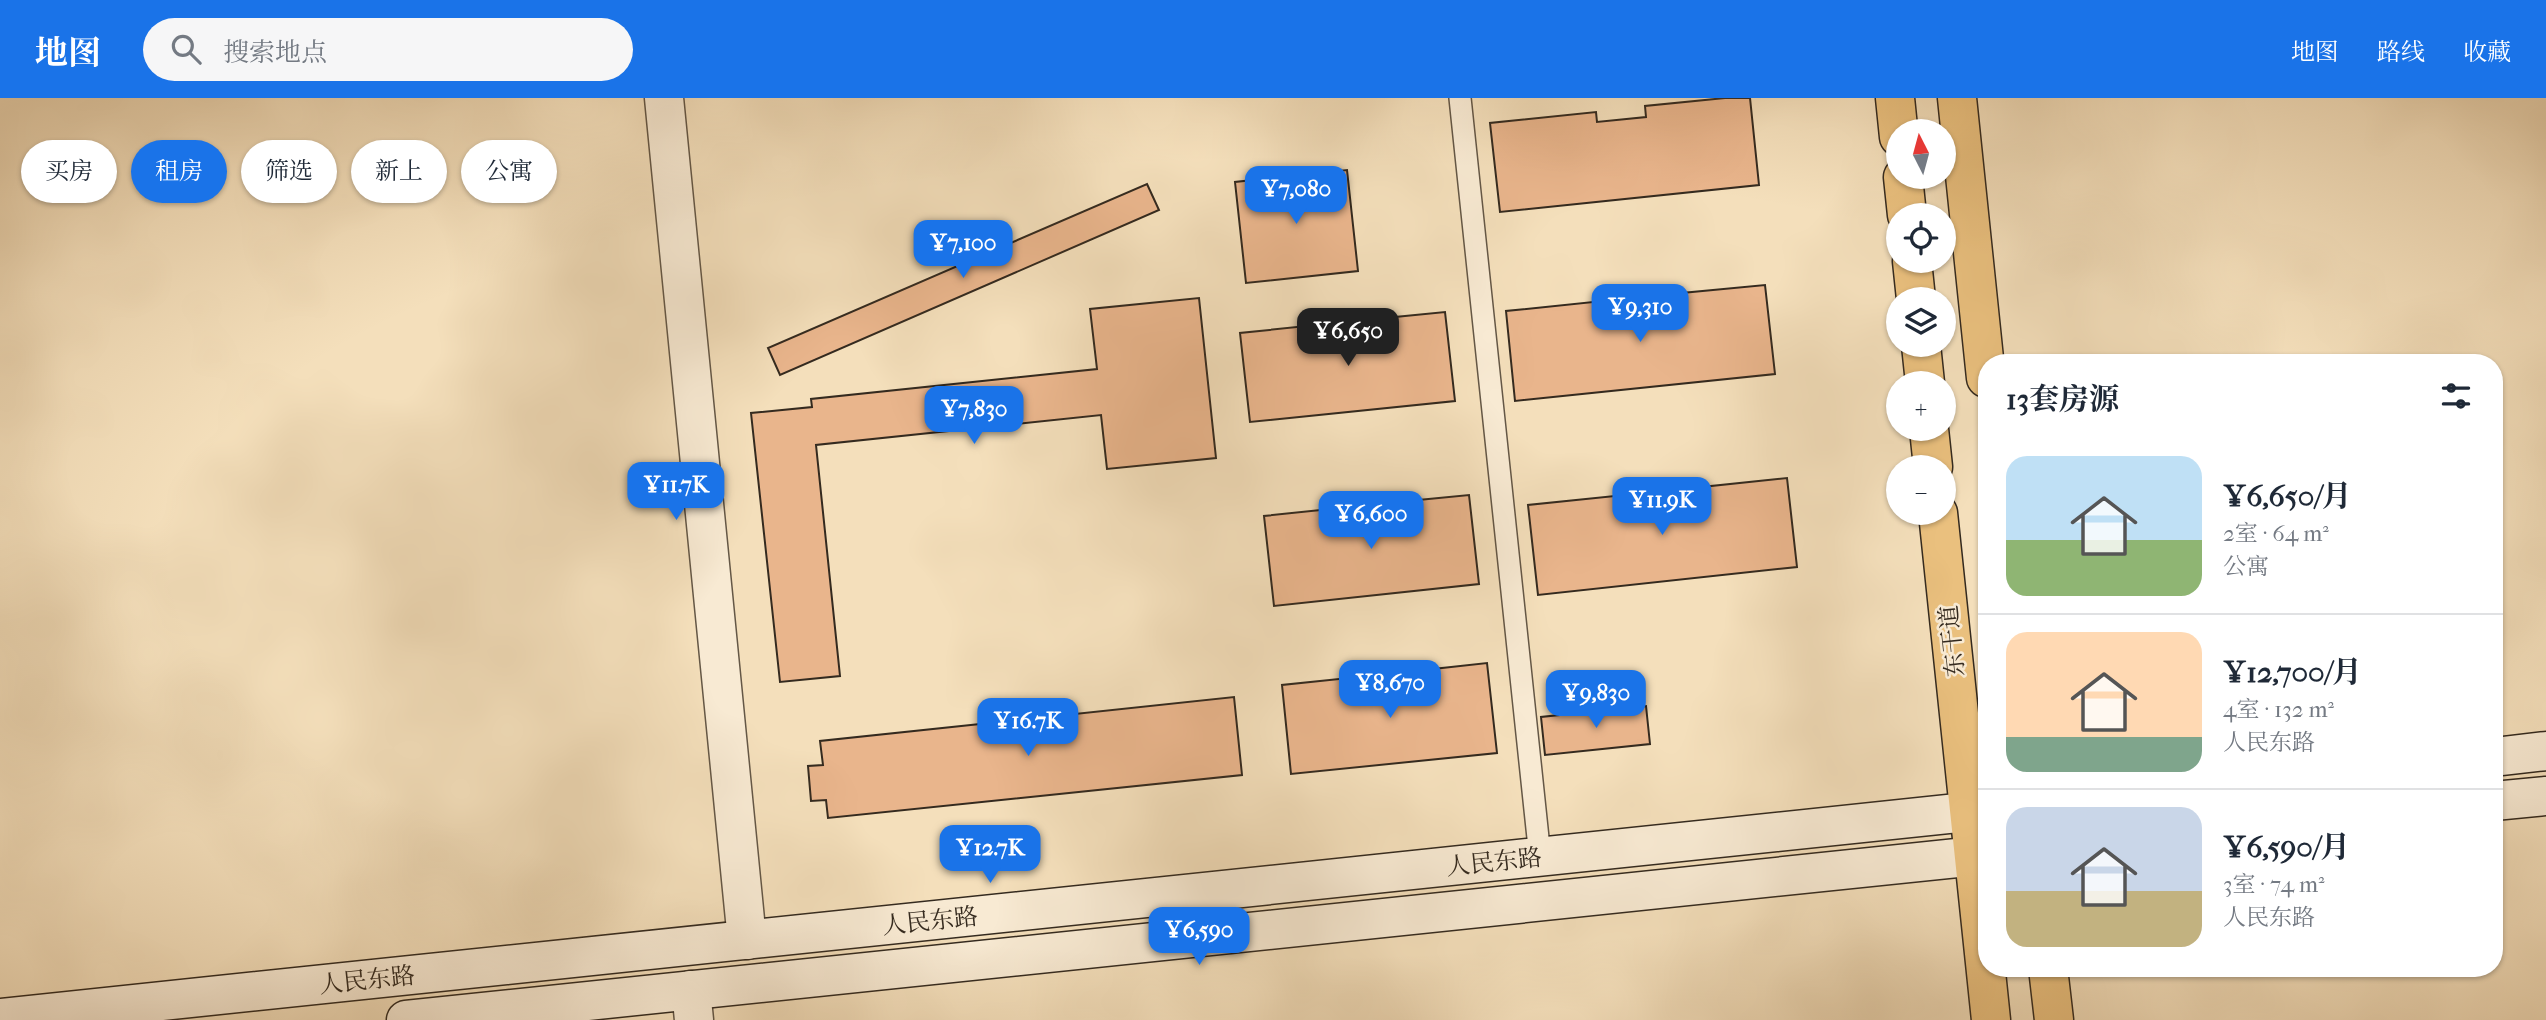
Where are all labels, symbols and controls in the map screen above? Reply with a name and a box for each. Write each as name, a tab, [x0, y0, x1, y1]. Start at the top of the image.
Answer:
search box	[143, 18, 633, 81]
icon: search	[167, 30, 205, 68]
text: 地图	[35, 34, 101, 73]
text: 搜索地点	[223, 37, 327, 68]
text: 地图	[2291, 38, 2339, 66]
text: 路线	[2377, 38, 2425, 66]
text: 收藏	[2463, 38, 2511, 66]
north arrow	[1886, 119, 1956, 189]
map controls	[1886, 119, 1956, 525]
chip: 买房	[21, 140, 117, 203]
chip: 租房	[131, 140, 227, 203]
chip: 筛选	[241, 140, 337, 203]
chip: 新上	[351, 140, 447, 203]
chip: 公寓	[461, 140, 557, 203]
pin: ¥7,080	[1239, 166, 1353, 226]
text: ¥7,080	[1261, 175, 1331, 202]
button: locate	[1886, 203, 1956, 273]
pin: ¥7,100	[906, 220, 1020, 280]
text: ¥7,100	[930, 229, 996, 256]
pin: ¥9,310	[1583, 285, 1697, 344]
button: layers	[1886, 287, 1956, 357]
text: ¥9,310	[1608, 293, 1672, 320]
pin: ¥6,650	[1291, 308, 1405, 368]
text: ¥6,650	[1313, 317, 1383, 344]
button: +	[1886, 371, 1956, 441]
icon: filters	[2437, 377, 2475, 415]
text: 13套房源	[2006, 382, 2119, 417]
pin: ¥7,830	[917, 386, 1031, 446]
text: ¥7,830	[940, 395, 1008, 422]
button: −	[1886, 455, 1956, 525]
pin: ¥11.7K	[619, 462, 733, 522]
text: ¥11.7K	[643, 471, 709, 498]
pin: ¥11.9K	[1605, 478, 1719, 537]
text: ¥6,650/月	[2223, 479, 2352, 514]
icon: home	[2062, 484, 2146, 568]
text: ¥11.9K	[1628, 486, 1696, 513]
pin: ¥6,600	[1314, 491, 1428, 551]
text: ¥6,600	[1335, 500, 1407, 527]
text: 2室 · 64 m²	[2223, 520, 2329, 547]
text: 公寓	[2223, 553, 2269, 580]
street label: 东干道	[1934, 604, 1970, 678]
text: ¥12,700/月	[2223, 655, 2362, 690]
pin: ¥8,670	[1333, 660, 1447, 720]
icon: home	[2062, 660, 2146, 744]
text: ¥8,670	[1355, 669, 1425, 696]
pin: ¥9,830	[1539, 670, 1653, 730]
text: ¥9,830	[1562, 679, 1630, 706]
text: 4室 · 132 m²	[2223, 696, 2334, 723]
pin: ¥16.7K	[971, 698, 1085, 758]
text: ¥16.7K	[993, 707, 1063, 734]
text: 人民东路	[2223, 729, 2315, 756]
pin: ¥12.7K	[933, 826, 1047, 885]
text: ¥6,590/月	[2223, 830, 2350, 865]
text: ¥12.7K	[956, 834, 1024, 861]
icon: home	[2062, 835, 2146, 919]
street label: 人民东路	[1445, 843, 1543, 881]
text: 3室 · 74 m²	[2223, 871, 2325, 898]
street label: 人民东路	[881, 902, 979, 940]
text: 人民东路	[2223, 904, 2315, 931]
pin: ¥6,590	[1142, 908, 1256, 967]
text: ¥6,590	[1165, 916, 1233, 943]
street label: 人民东路	[318, 961, 416, 999]

